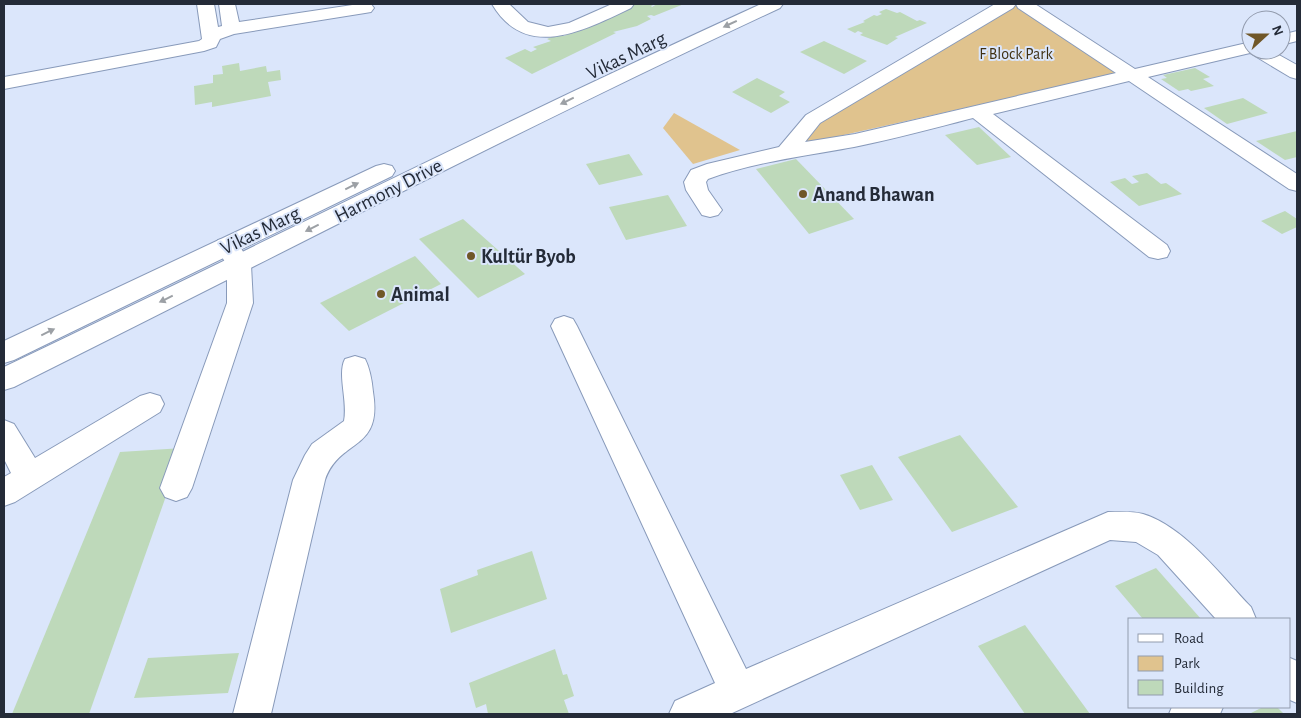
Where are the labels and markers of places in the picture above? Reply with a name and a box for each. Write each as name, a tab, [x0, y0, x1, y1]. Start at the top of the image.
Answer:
place label: Anand Bhawan	[813, 185, 935, 205]
marker: Anand Bhawan	[797, 188, 809, 200]
place label: Kultür Byob	[481, 247, 576, 267]
marker: Kultür Byob	[465, 250, 477, 262]
place label: Animal	[391, 285, 450, 305]
marker: Animal	[375, 288, 387, 300]

